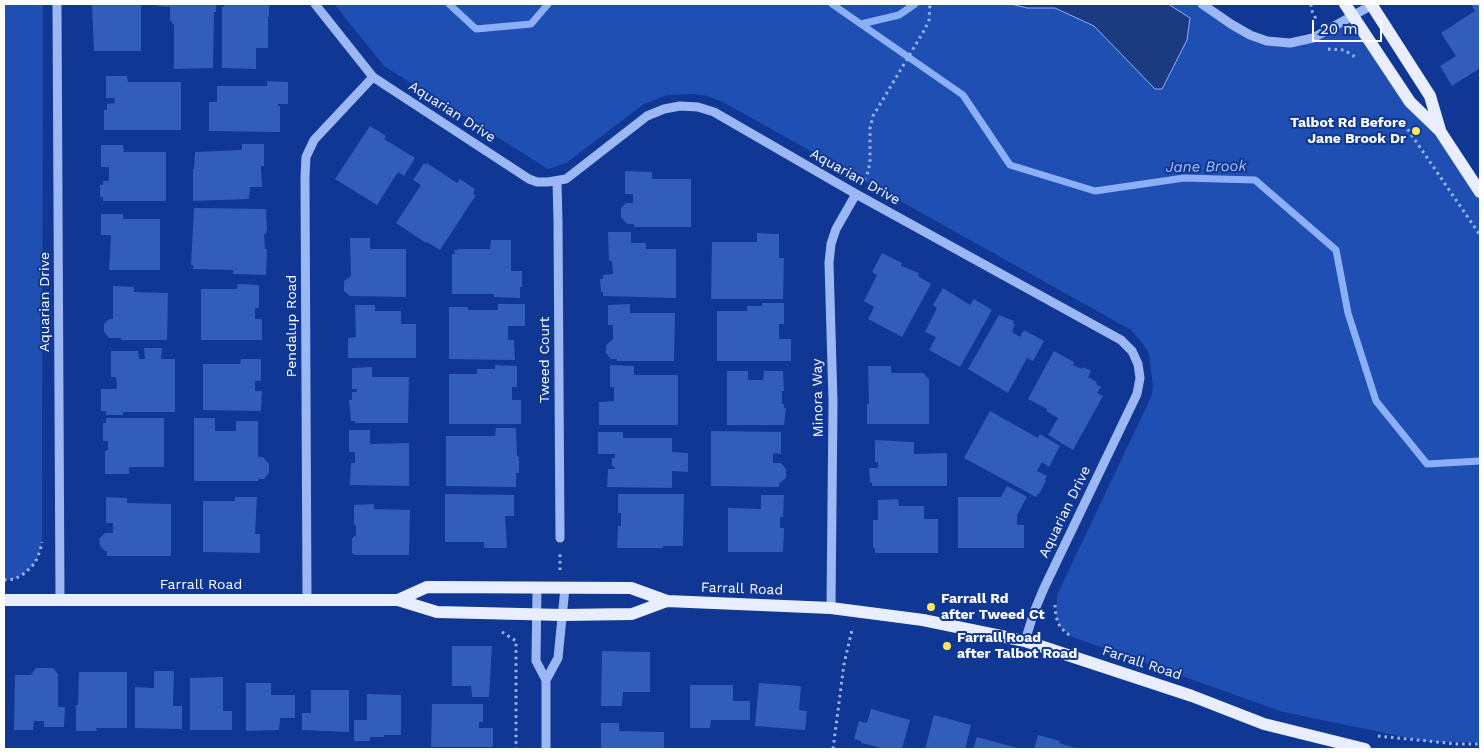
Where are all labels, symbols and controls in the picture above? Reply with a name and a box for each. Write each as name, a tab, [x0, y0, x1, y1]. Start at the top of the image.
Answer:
scale bar	[1314, 10, 1384, 42]
text: 20 m	[1320, 20, 1358, 38]
street label: Aquarian Drive	[405, 78, 499, 146]
place label: Talbot Rd Before Jane Brook Dr	[1290, 115, 1406, 148]
marker: Talbot Rd Before Jane Brook Dr	[1410, 125, 1422, 137]
street label: Aquarian Drive	[807, 145, 903, 209]
water label: Jane Brook	[1165, 157, 1247, 177]
street label: Aquarian Drive	[37, 252, 53, 352]
street label: Pendalup Road	[284, 275, 300, 377]
street label: Tweed Court	[537, 317, 553, 403]
street label: Minora Way	[809, 359, 827, 437]
street label: Aquarian Drive	[1036, 463, 1094, 561]
street label: Farrall Road	[160, 577, 242, 593]
street label: Farrall Road	[701, 579, 783, 599]
place label: Farrall Rd after Tweed Ct	[941, 591, 1045, 624]
marker: Farrall Rd after Tweed Ct	[925, 601, 937, 613]
place label: Farrall Road after Talbot Road	[957, 630, 1077, 662]
marker: Farrall Road after Talbot Road	[941, 640, 953, 652]
street label: Farrall Road	[1100, 642, 1184, 684]

